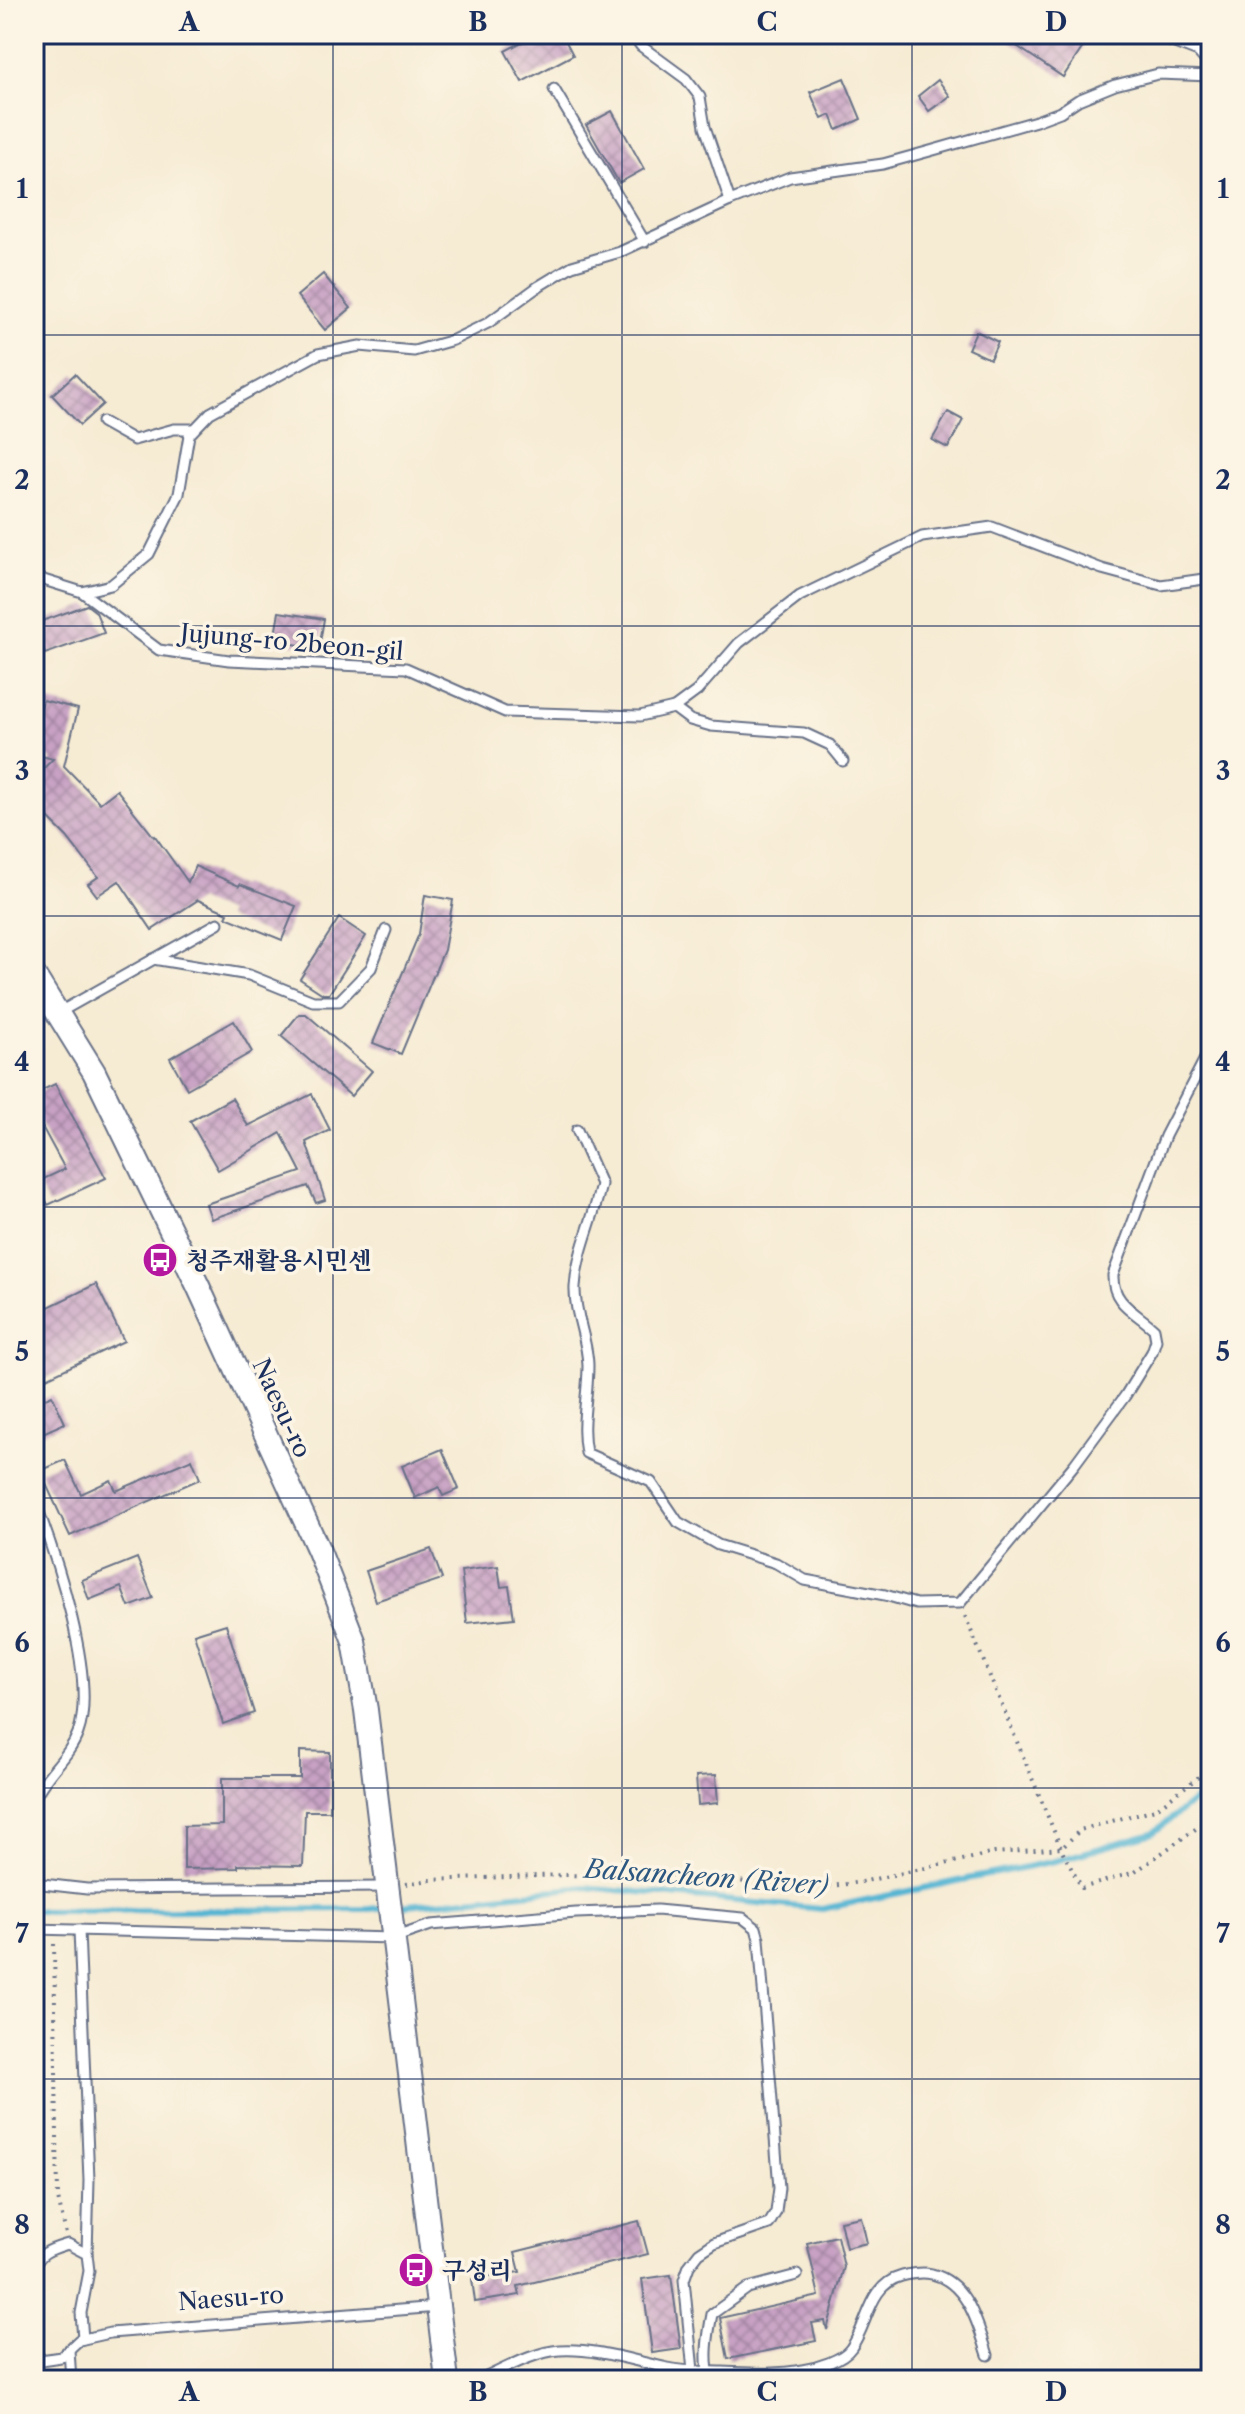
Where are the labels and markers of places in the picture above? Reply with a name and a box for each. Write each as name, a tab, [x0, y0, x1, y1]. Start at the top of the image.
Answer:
bus stop icon: 청주재활용시민센	[141, 1241, 179, 1279]
place label: 청주재활용시민센	[186, 1246, 371, 1275]
bus stop icon: 구성리	[397, 2251, 435, 2289]
place label: 구성리	[442, 2256, 512, 2285]

